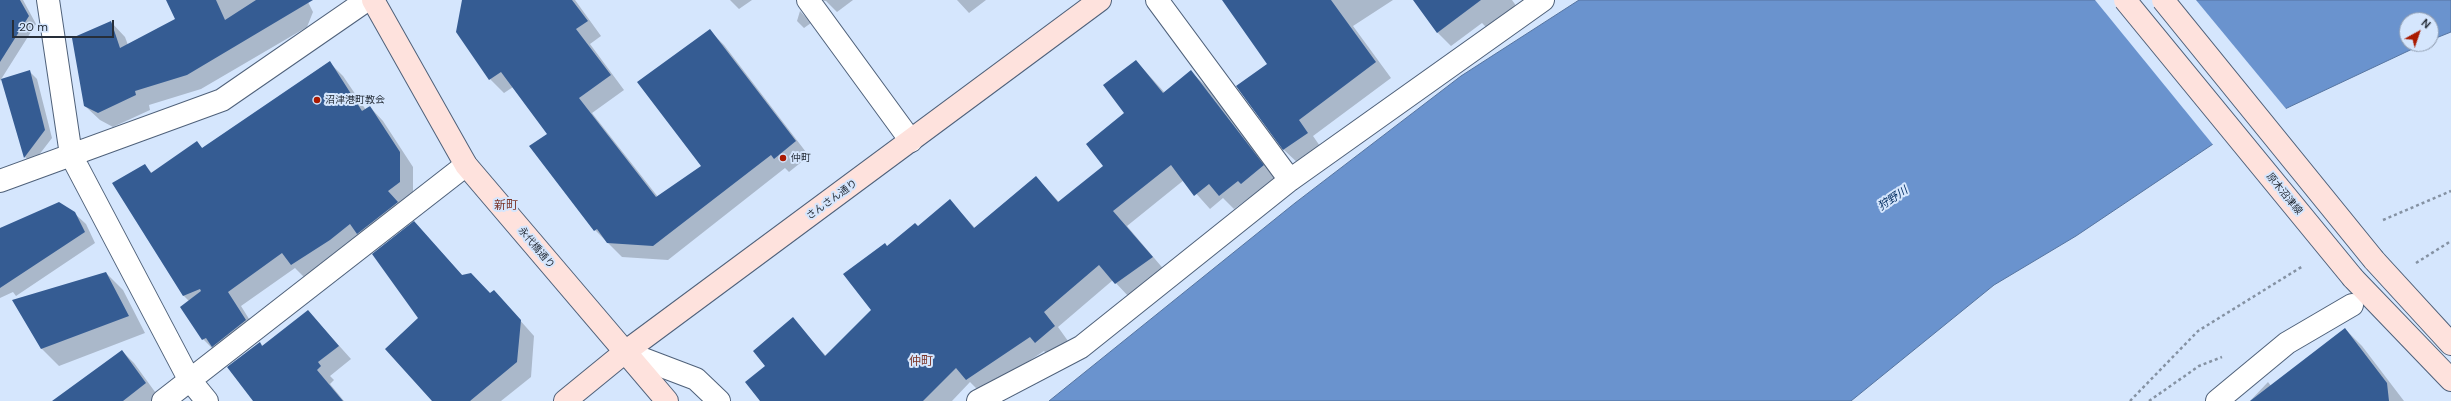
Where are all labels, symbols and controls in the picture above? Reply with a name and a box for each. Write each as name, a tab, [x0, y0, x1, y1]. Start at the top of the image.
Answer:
scale bar	[14, 12, 116, 38]
north arrow	[2399, 12, 2439, 52]
text: N	[2418, 16, 2434, 32]
text: 20 m	[19, 19, 48, 35]
place label: 沼津港町教会	[325, 94, 385, 106]
marker: 沼津港町教会	[312, 95, 322, 105]
place label: 仲町	[791, 152, 811, 164]
marker: 仲町	[778, 153, 788, 163]
street label: 原木沼津線	[2264, 171, 2304, 217]
street label: さんさん通り	[804, 178, 860, 222]
water label: 狩野川	[1876, 184, 1910, 214]
district label: 新町	[494, 199, 518, 213]
street label: 永代橋通り	[515, 225, 557, 271]
district label: 仲町	[909, 355, 933, 369]

